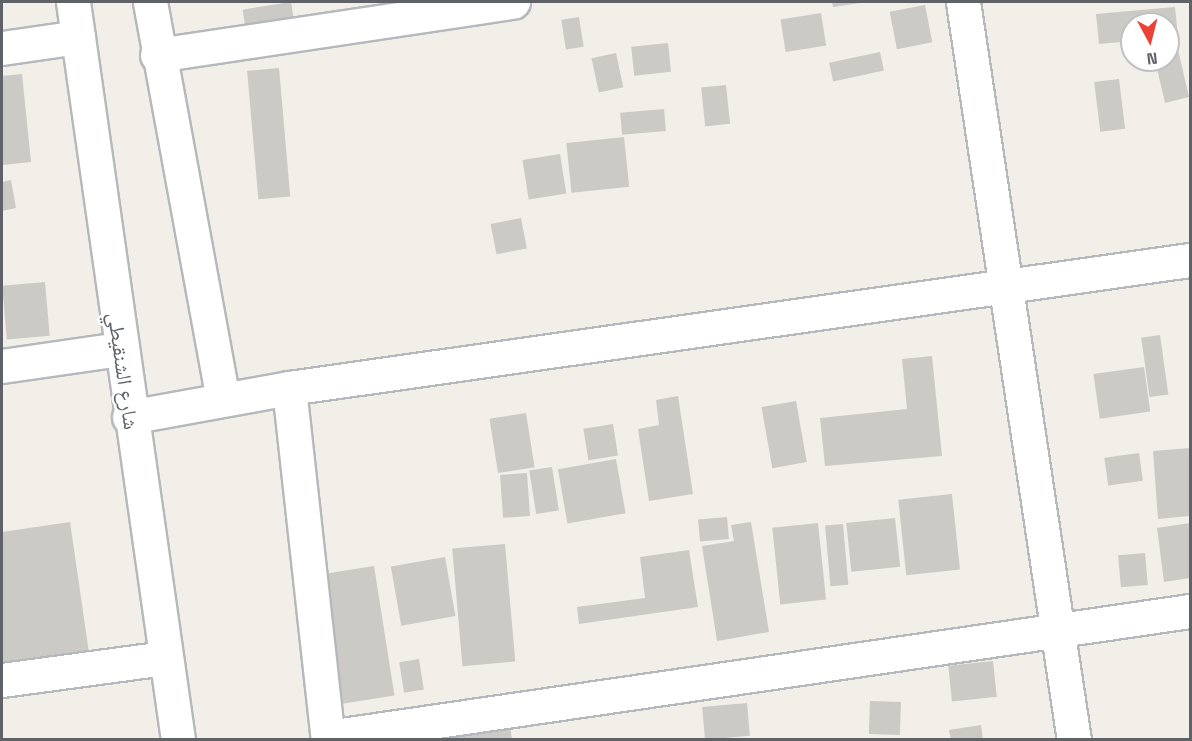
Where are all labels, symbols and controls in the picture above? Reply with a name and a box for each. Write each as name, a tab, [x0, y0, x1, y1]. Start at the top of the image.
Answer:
north arrow	[1120, 12, 1180, 72]
text: N	[1145, 47, 1159, 69]
street label: شارع الشنقيطي	[102, 311, 144, 431]

